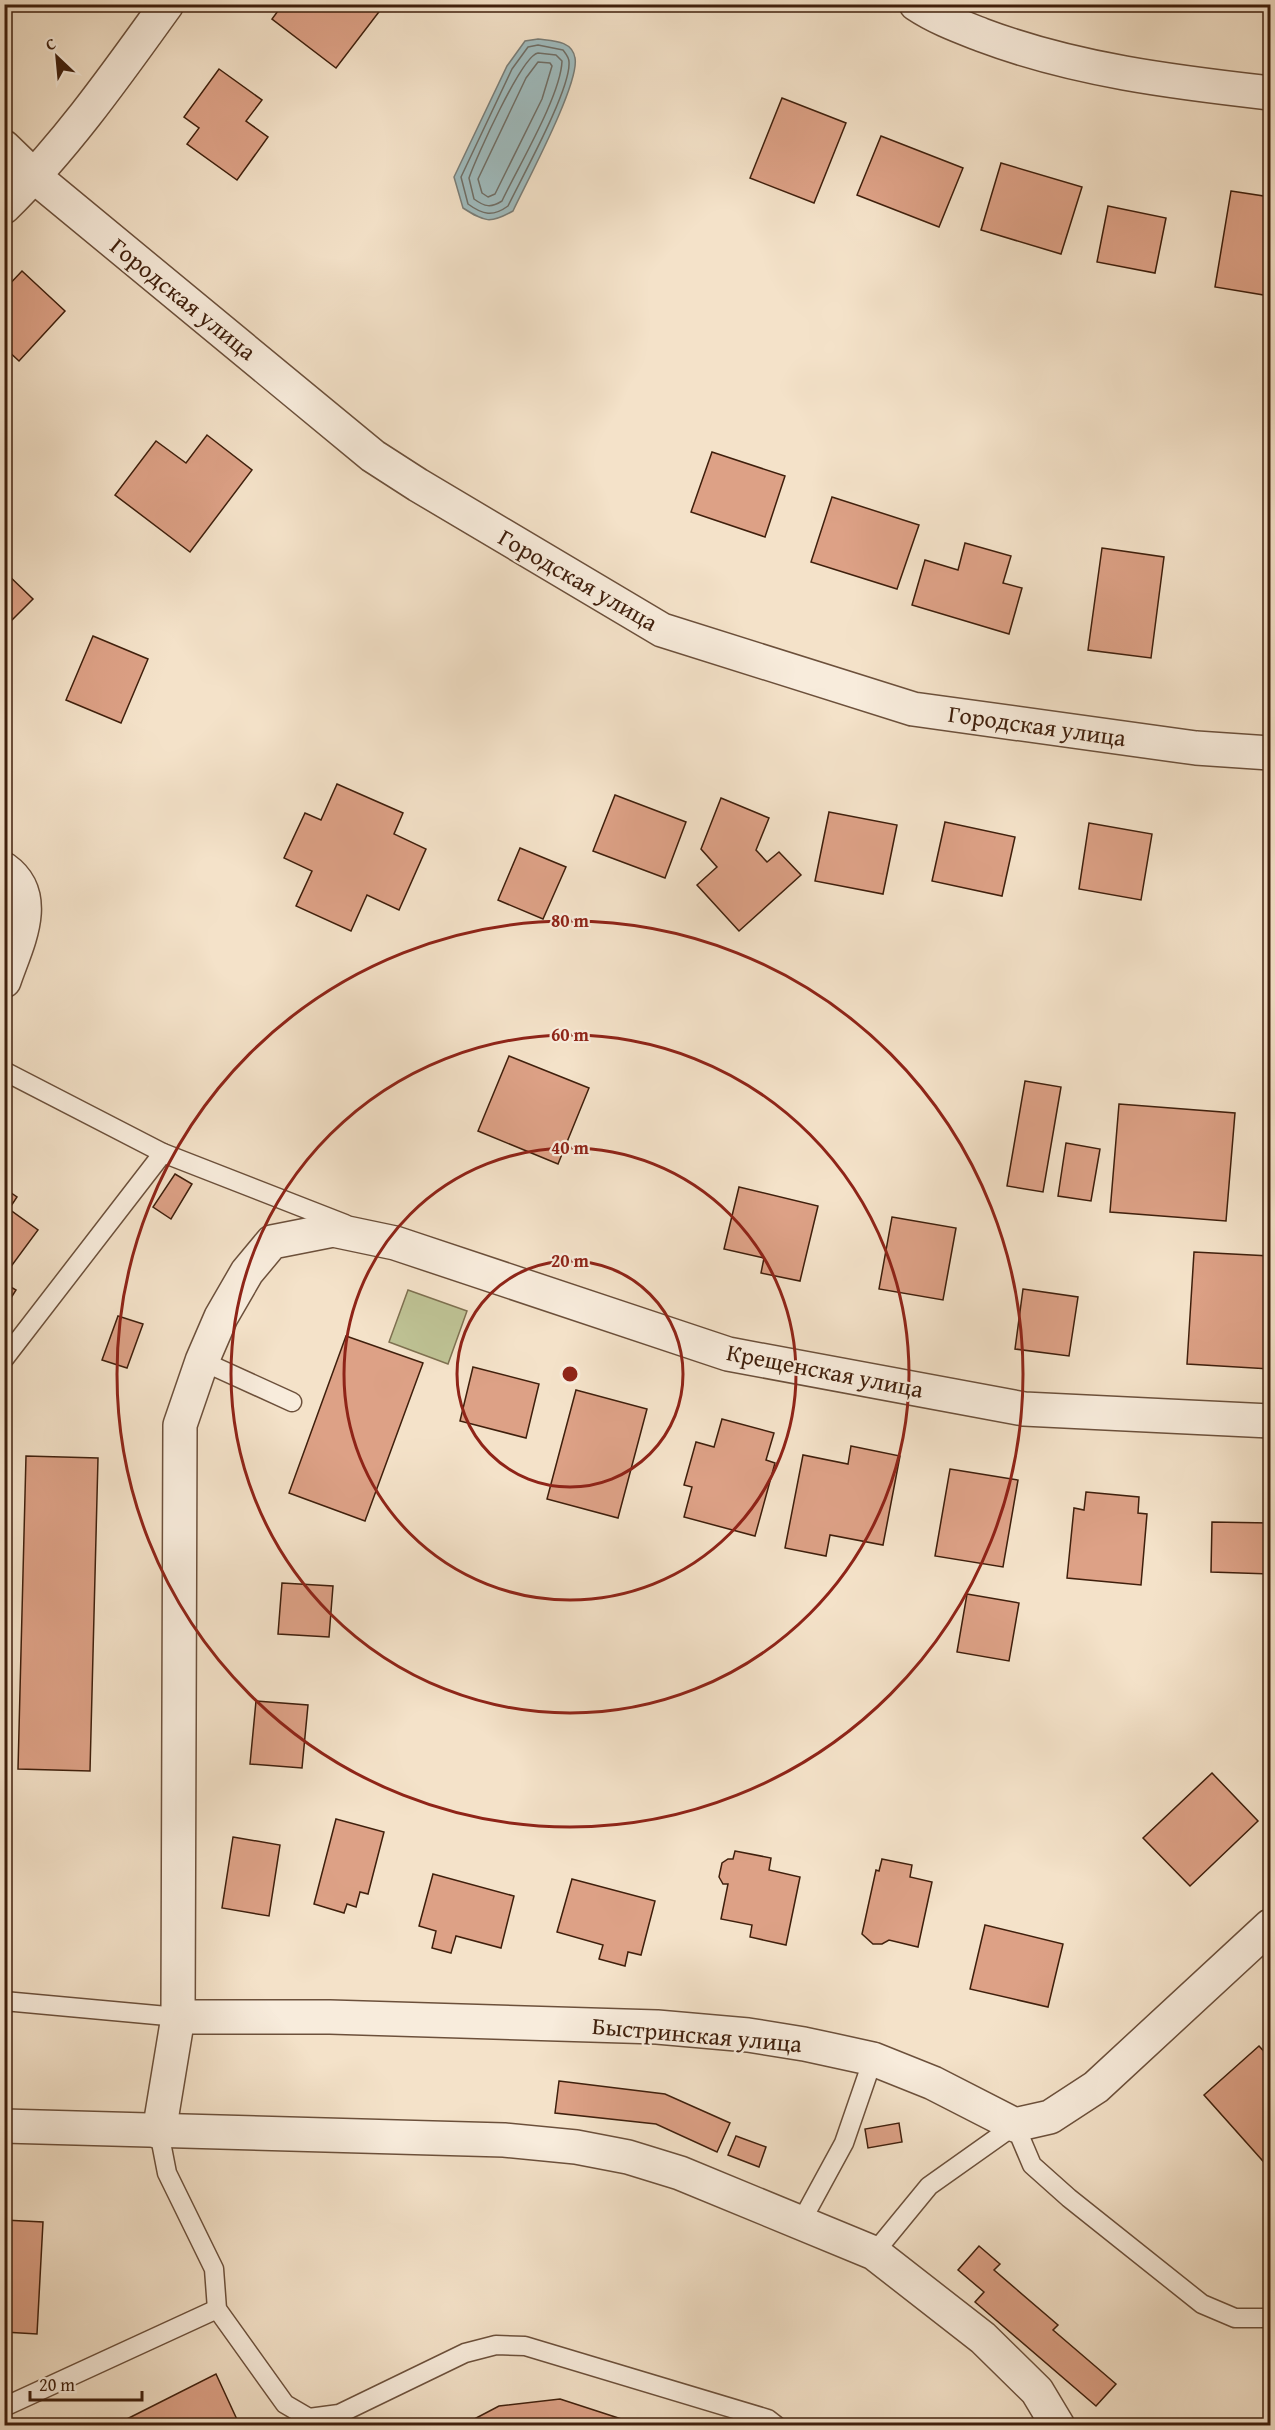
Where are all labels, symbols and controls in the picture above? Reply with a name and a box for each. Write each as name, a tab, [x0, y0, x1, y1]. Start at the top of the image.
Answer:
north arrow	[27, 27, 87, 87]
text: С	[41, 31, 60, 56]
street label: Городская улица	[103, 229, 264, 369]
street label: Городская улица	[492, 520, 665, 640]
street label: Городская улица	[946, 696, 1129, 755]
text: 80 m	[551, 907, 590, 934]
text: 60 m	[551, 1021, 590, 1048]
text: 40 m	[551, 1134, 590, 1161]
text: 20 m	[551, 1247, 590, 1274]
street label: Крещенская улица	[724, 1334, 927, 1407]
centre of rings	[560, 1364, 580, 1384]
street label: Быстринская улица	[591, 2008, 804, 2061]
scale bar	[30, 2364, 142, 2402]
text: 20 m	[39, 2371, 75, 2398]

